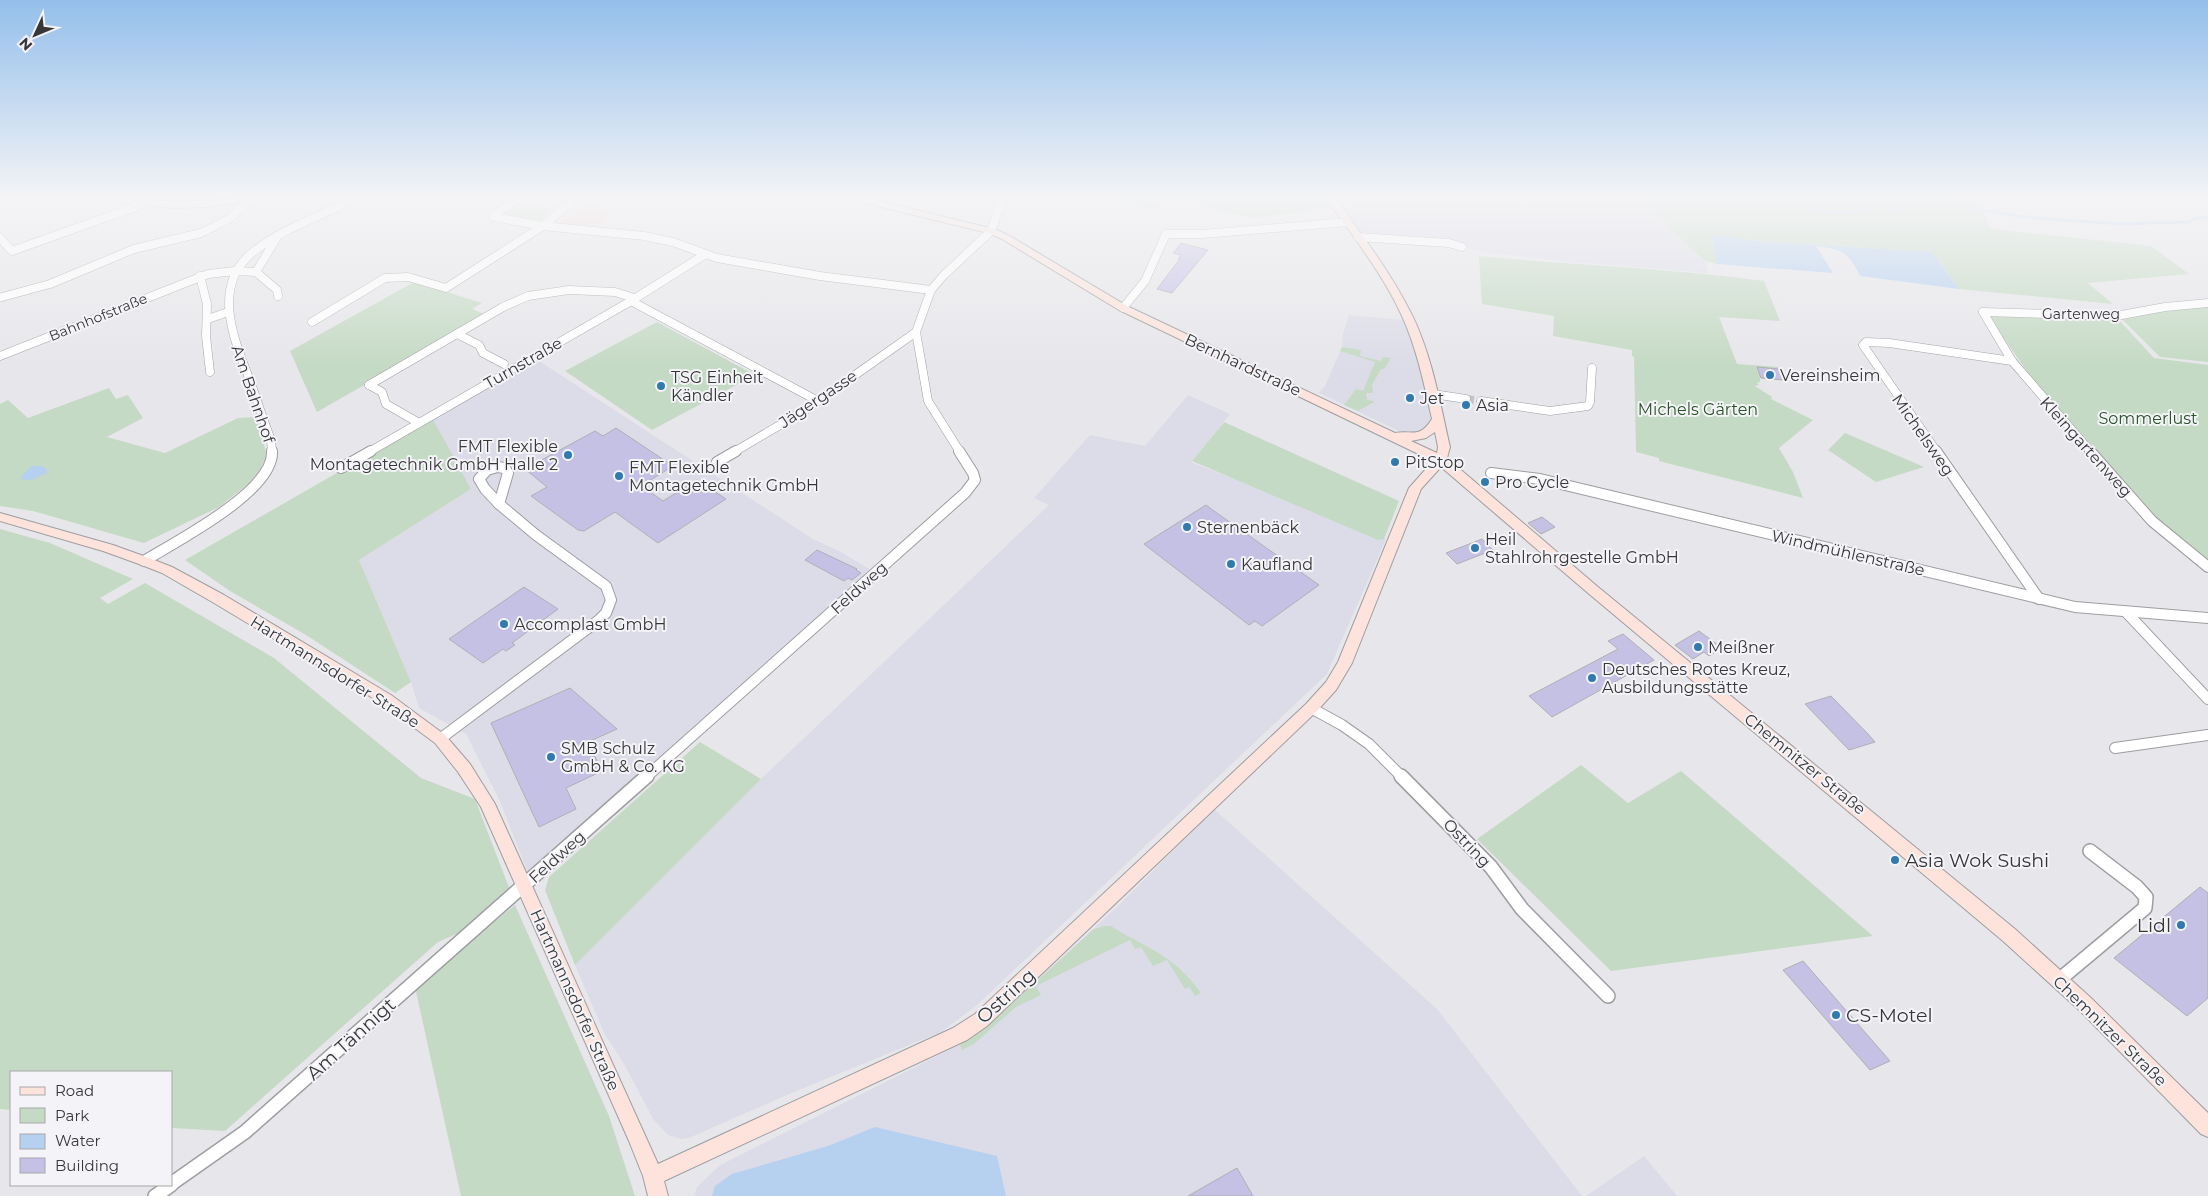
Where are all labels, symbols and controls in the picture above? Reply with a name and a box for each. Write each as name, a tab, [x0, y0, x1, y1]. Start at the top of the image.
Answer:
north arrow	[10, 10, 60, 60]
text: N	[15, 34, 36, 54]
street label: Bahnhofstraße	[46, 289, 150, 345]
street label: Gartenweg	[2042, 305, 2120, 323]
street label: Bernhardstraße	[1182, 330, 1304, 400]
street label: Turnstraße	[481, 333, 565, 393]
street label: Am Bahnhof	[227, 343, 279, 446]
street label: Jägergasse	[775, 366, 861, 433]
place label: Vereinsheim	[1780, 366, 1881, 385]
place label: TSG Einheit Kändler	[671, 368, 764, 405]
marker: Vereinsheim	[1764, 369, 1776, 381]
marker: TSG Einheit Kändler	[655, 380, 667, 392]
place label: Jet	[1419, 389, 1445, 408]
street label: Michelsweg	[1888, 390, 1958, 480]
marker: Jet	[1404, 392, 1416, 404]
street label: Kleingartenweg	[2036, 393, 2136, 501]
place label: Asia	[1476, 396, 1509, 415]
marker: Asia	[1460, 399, 1472, 411]
park label: Michels Gärten	[1638, 400, 1758, 419]
park label: Sommerlust	[2098, 409, 2198, 428]
place label: FMT Flexible Montagetechnik GmbH Halle 2	[310, 437, 558, 474]
marker: FMT Flexible Montagetechnik GmbH Halle 2	[562, 449, 574, 461]
place label: PitStop	[1405, 453, 1464, 472]
marker: PitStop	[1389, 456, 1401, 468]
place label: FMT Flexible Montagetechnik GmbH	[629, 458, 819, 495]
marker: FMT Flexible Montagetechnik GmbH	[613, 470, 625, 482]
place label: Pro Cycle	[1495, 473, 1569, 492]
marker: Pro Cycle	[1479, 476, 1491, 488]
place label: Sternenbäck	[1197, 518, 1299, 537]
marker: Sternenbäck	[1181, 521, 1193, 533]
street label: Windmühlenstraße	[1770, 526, 1926, 580]
place label: Heil Stahlrohrgestelle GmbH	[1485, 530, 1679, 567]
marker: Heil Stahlrohrgestelle GmbH	[1469, 542, 1481, 554]
place label: Kaufland	[1241, 555, 1313, 574]
street label: Feldweg	[827, 558, 891, 618]
marker: Kaufland	[1225, 558, 1237, 570]
street label: Hartmannsdorfer Straße	[247, 612, 423, 732]
place label: Accomplast GmbH	[514, 615, 666, 634]
marker: Accomplast GmbH	[498, 618, 510, 630]
place label: Meißner	[1708, 638, 1775, 657]
marker: Meißner	[1692, 641, 1704, 653]
place label: Deutsches Rotes Kreuz, Ausbildungsstätte	[1602, 660, 1790, 697]
marker: Deutsches Rotes Kreuz, Ausbildungsstätte	[1586, 672, 1598, 684]
street label: Chemnitzer Straße	[1741, 709, 1869, 819]
place label: SMB Schulz GmbH & Co. KG	[561, 739, 685, 776]
marker: SMB Schulz GmbH & Co. KG	[545, 751, 557, 763]
street label: Ostring	[1439, 815, 1495, 871]
street label: Feldweg	[525, 827, 589, 887]
place label: Asia Wok Sushi	[1905, 849, 2049, 872]
marker: Asia Wok Sushi	[1889, 854, 1901, 866]
street label: Hartmannsdorfer Straße	[526, 907, 624, 1093]
place label: Lidl	[2137, 914, 2171, 937]
marker: Lidl	[2175, 919, 2187, 931]
street label: Ostring	[972, 964, 1040, 1028]
street label: Chemnitzer Straße	[2049, 972, 2171, 1090]
street label: Am Tännigt	[302, 993, 400, 1085]
place label: CS-Motel	[1846, 1004, 1933, 1027]
marker: CS-Motel	[1830, 1009, 1842, 1021]
legend	[10, 1071, 172, 1186]
text: Road	[55, 1081, 94, 1100]
text: Park	[55, 1106, 89, 1125]
text: Water	[55, 1131, 101, 1150]
text: Building	[55, 1156, 119, 1175]

